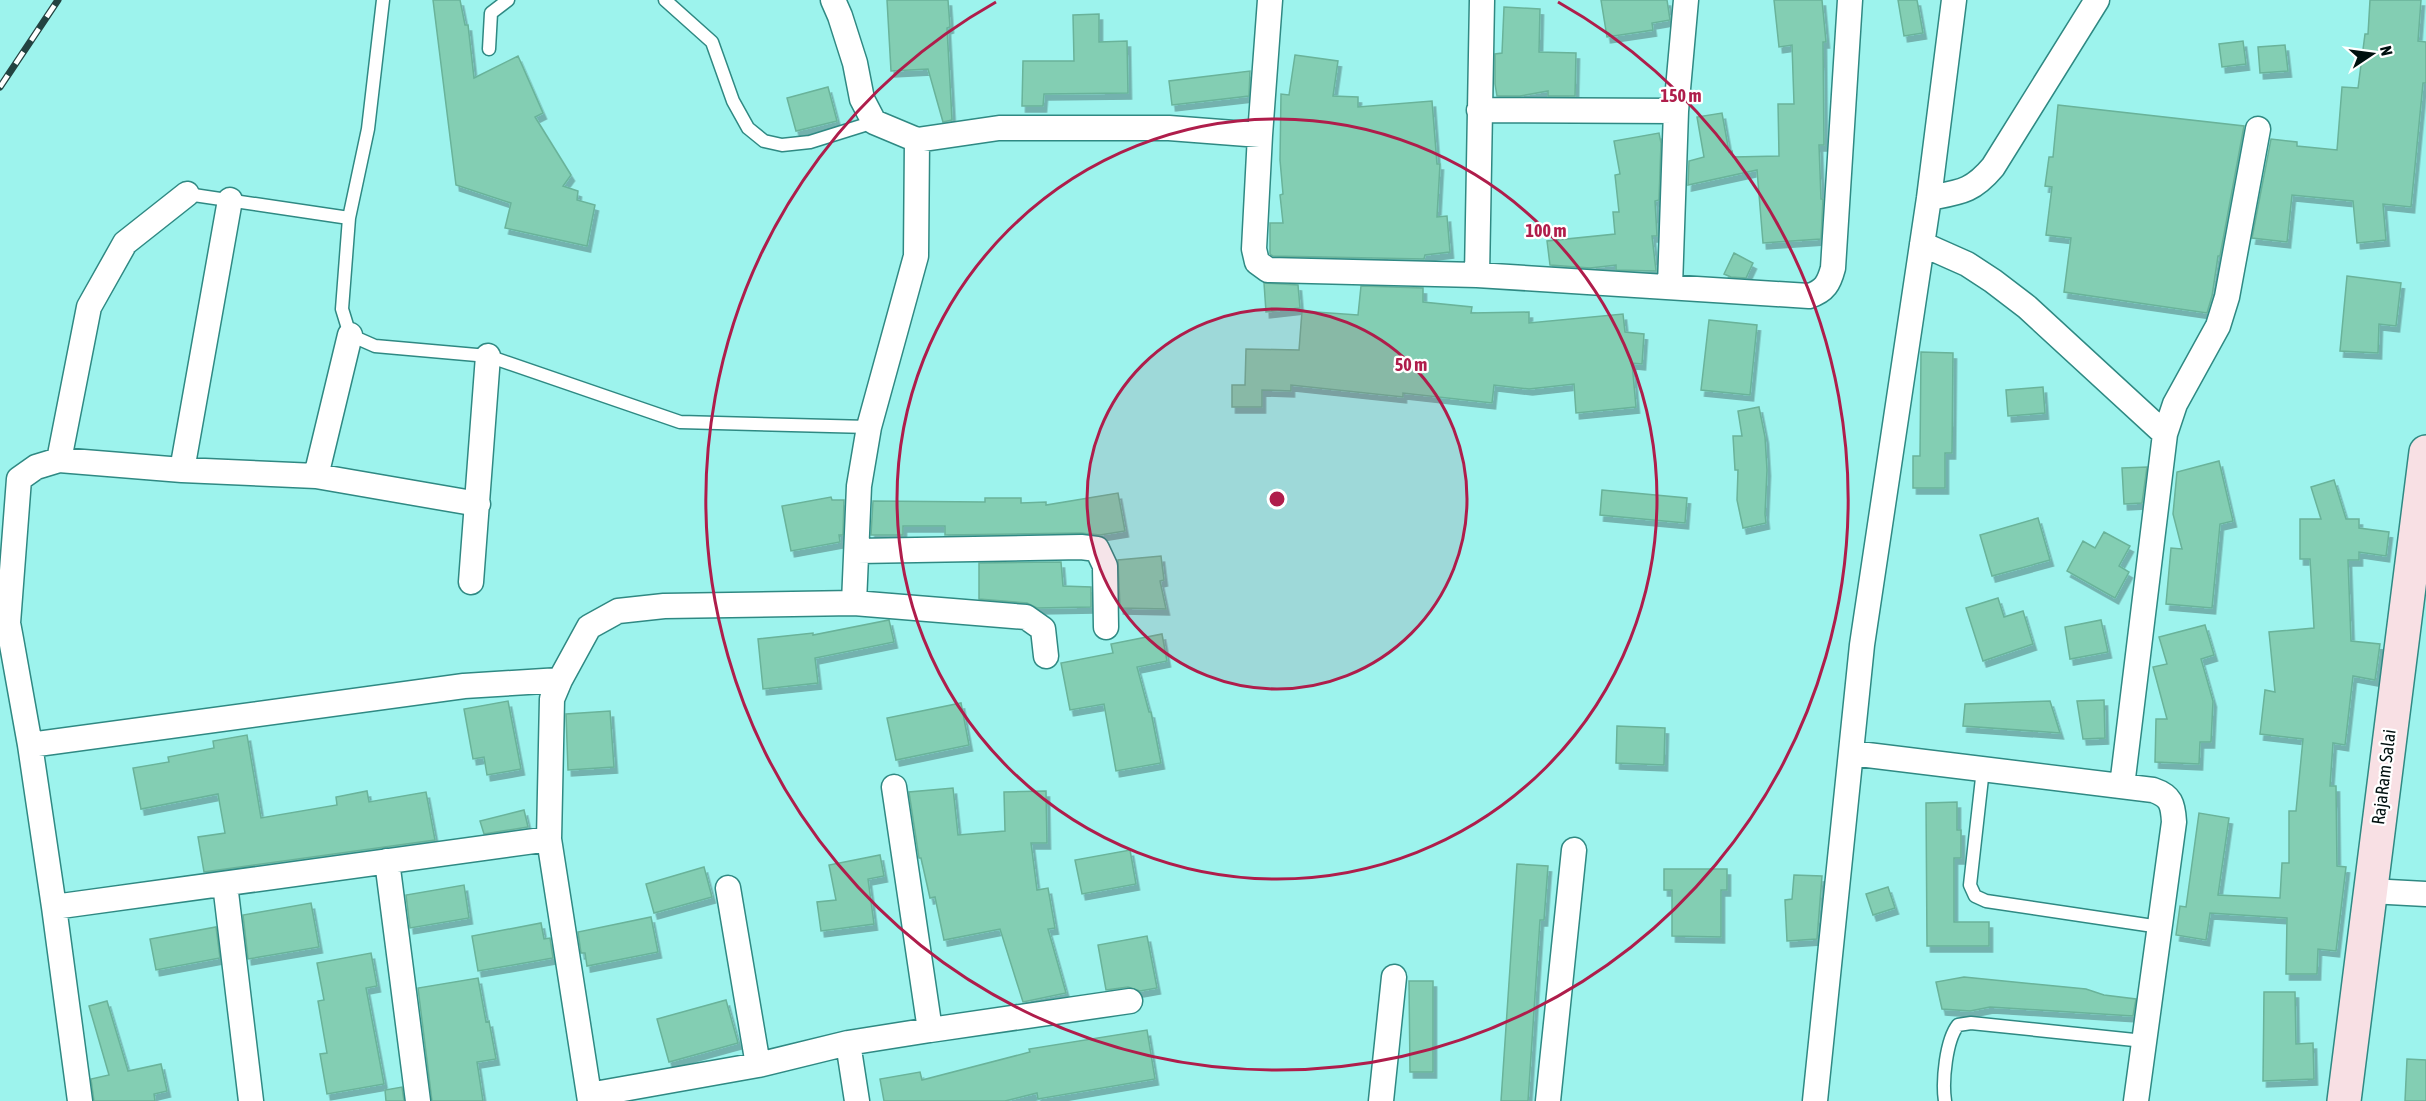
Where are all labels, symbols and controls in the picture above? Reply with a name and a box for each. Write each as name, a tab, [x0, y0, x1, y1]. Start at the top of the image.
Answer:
north arrow	[2342, 24, 2402, 84]
text: N	[2377, 44, 2396, 57]
text: 150 m	[1661, 85, 1701, 106]
text: 100 m	[1526, 220, 1566, 241]
text: 50 m	[1395, 354, 1427, 375]
centre of rings	[1267, 489, 1287, 509]
street label: RajaRam Salai	[2367, 728, 2400, 826]

